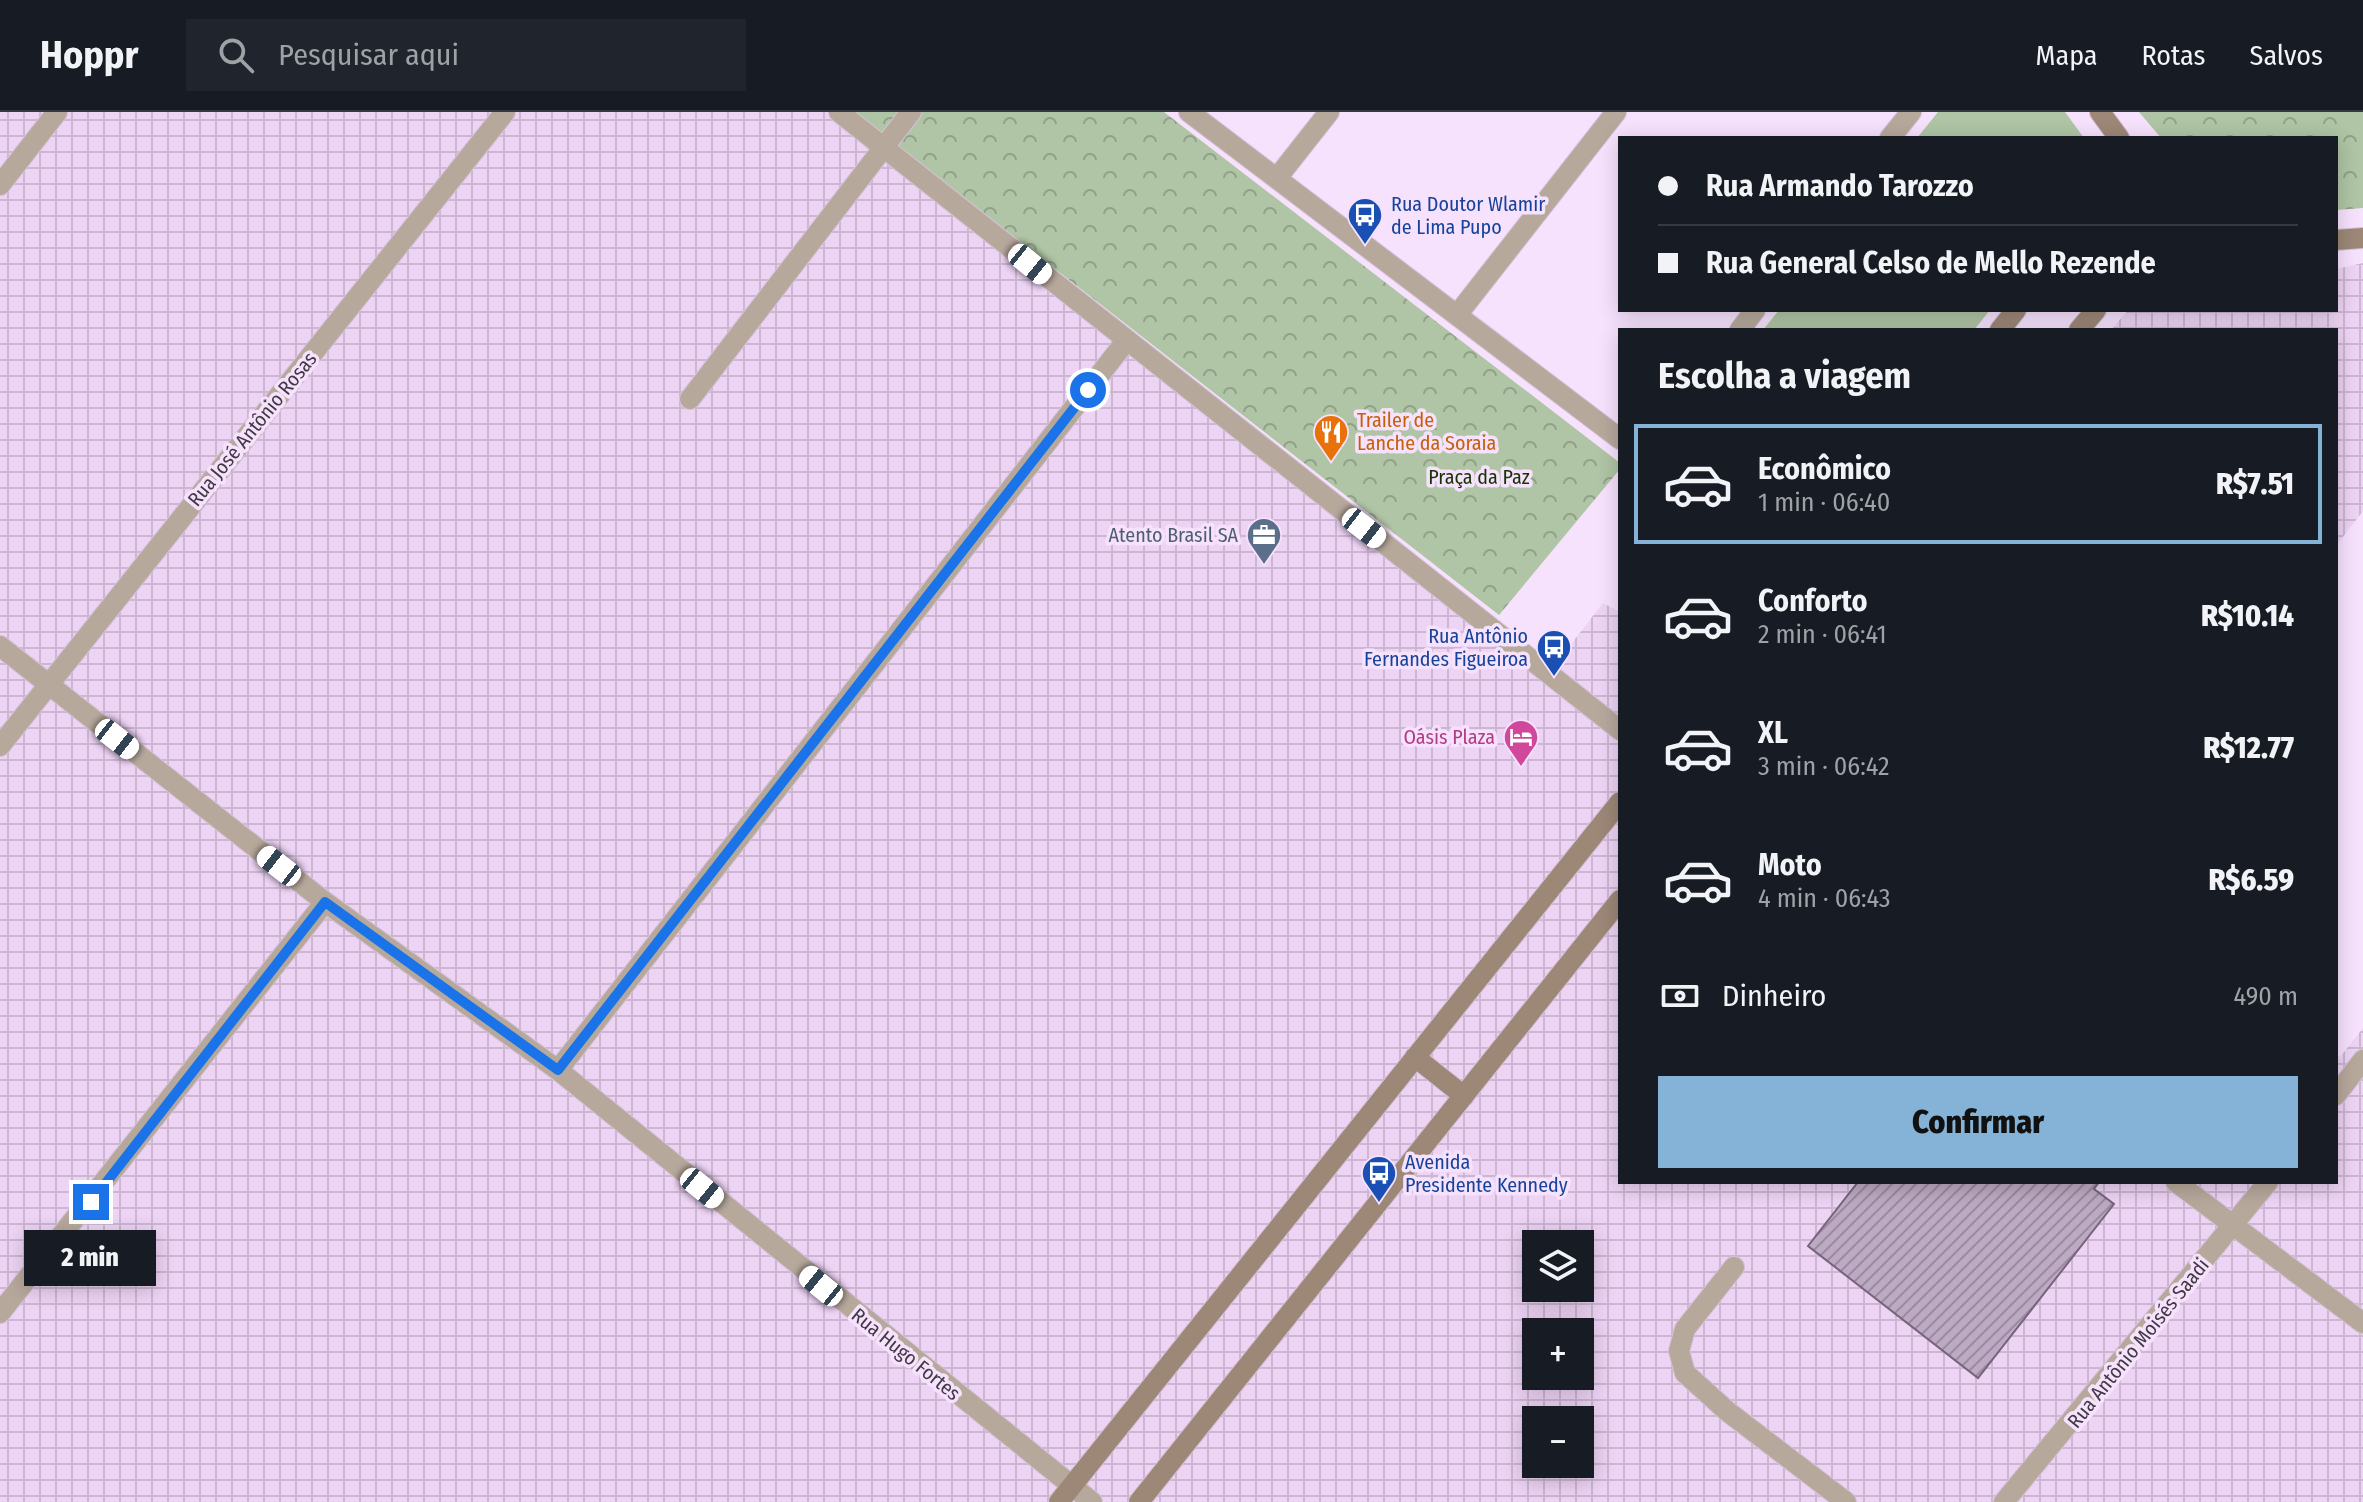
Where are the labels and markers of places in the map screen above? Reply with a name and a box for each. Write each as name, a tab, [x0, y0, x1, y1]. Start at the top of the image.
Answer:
place label: Rua Doutor Wlamir de Lima Pupo	[1391, 192, 1545, 239]
bus stop icon: Rua Doutor Wlamir de Lima Pupo	[1346, 196, 1384, 246]
place label: Trailer de Lanche da Soraia	[1357, 408, 1496, 455]
restaurant icon: Trailer de Lanche da Soraia	[1312, 413, 1350, 463]
office icon: Atento Brasil SA	[1245, 516, 1283, 566]
place label: Atento Brasil SA	[1109, 523, 1238, 547]
place label: Rua Antônio Fernandes Figueiroa	[1364, 624, 1528, 671]
bus stop icon: Rua Antônio Fernandes Figueiroa	[1535, 628, 1573, 678]
hotel icon: Oásis Plaza	[1502, 718, 1540, 768]
place label: Oásis Plaza	[1403, 725, 1495, 749]
place label: Avenida Presidente Kennedy	[1405, 1150, 1568, 1197]
bus stop icon: Avenida Presidente Kennedy	[1360, 1154, 1398, 1204]

